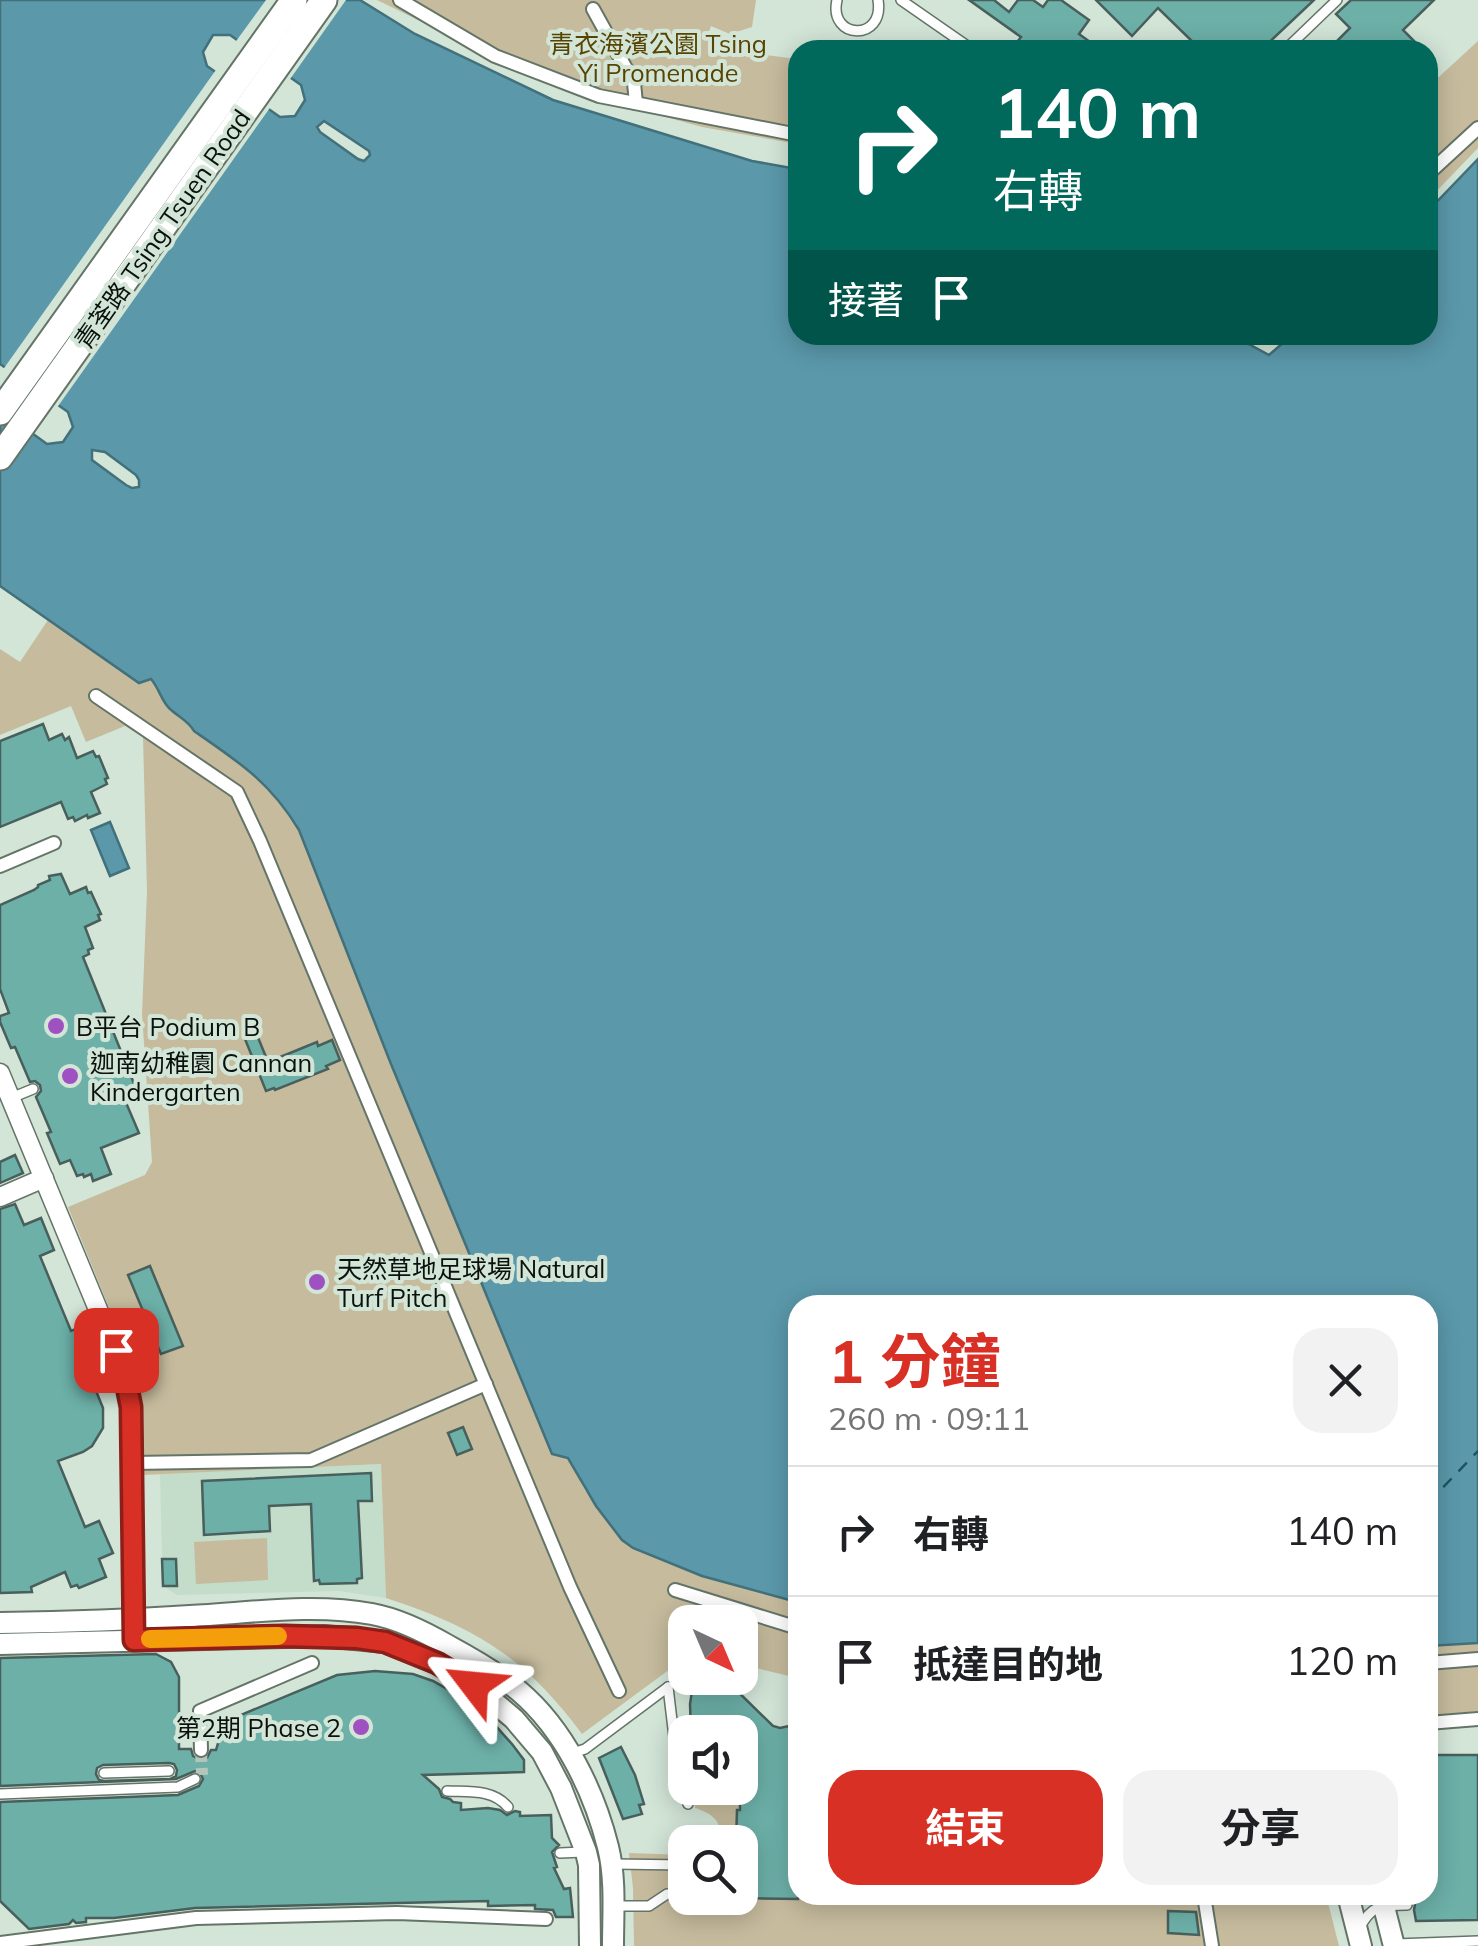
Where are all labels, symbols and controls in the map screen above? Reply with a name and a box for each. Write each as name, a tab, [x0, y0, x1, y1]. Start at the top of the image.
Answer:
park label: 青衣海濱公園 Tsing Yi Promenade	[549, 28, 767, 88]
text: 140 m	[993, 68, 1201, 156]
icon: right	[828, 80, 958, 210]
street label: 青荃路 Tsing Tsuen Road	[67, 103, 257, 355]
text: 右轉	[993, 162, 1083, 218]
icon: arrive	[924, 270, 979, 325]
text: 接著	[828, 276, 904, 324]
place label: B平台 Podium B	[76, 1011, 260, 1042]
marker: B平台 Podium B	[45, 1015, 67, 1037]
place label: 迦南幼稚園 Cannan Kindergarten	[90, 1047, 312, 1107]
marker: 迦南幼稚園 Cannan Kindergarten	[59, 1065, 81, 1087]
place label: 天然草地足球場 Natural Turf Pitch	[337, 1253, 605, 1313]
marker: 天然草地足球場 Natural Turf Pitch	[306, 1271, 328, 1293]
pin	[74, 1308, 159, 1393]
icon: arrive	[89, 1323, 144, 1378]
text: 1 分鐘	[828, 1323, 1000, 1398]
button: close	[1293, 1328, 1398, 1433]
text: 260 m · 09:11	[828, 1398, 1030, 1438]
icon: right	[828, 1504, 883, 1559]
text: 140 m	[1286, 1507, 1398, 1555]
text: 右轉	[913, 1510, 989, 1558]
north arrow	[668, 1605, 758, 1695]
map controls	[668, 1605, 758, 1915]
position arrow	[422, 1633, 526, 1737]
icon: arrive	[828, 1634, 883, 1689]
text: 120 m	[1286, 1637, 1398, 1685]
text: 抵達目的地	[913, 1640, 1103, 1688]
place label: 第2期 Phase 2	[176, 1712, 341, 1743]
button: sound	[668, 1715, 758, 1805]
marker: 第2期 Phase 2	[350, 1716, 372, 1738]
button: 結束	[828, 1770, 1103, 1885]
button: 分享	[1123, 1770, 1398, 1885]
button: search	[668, 1825, 758, 1915]

